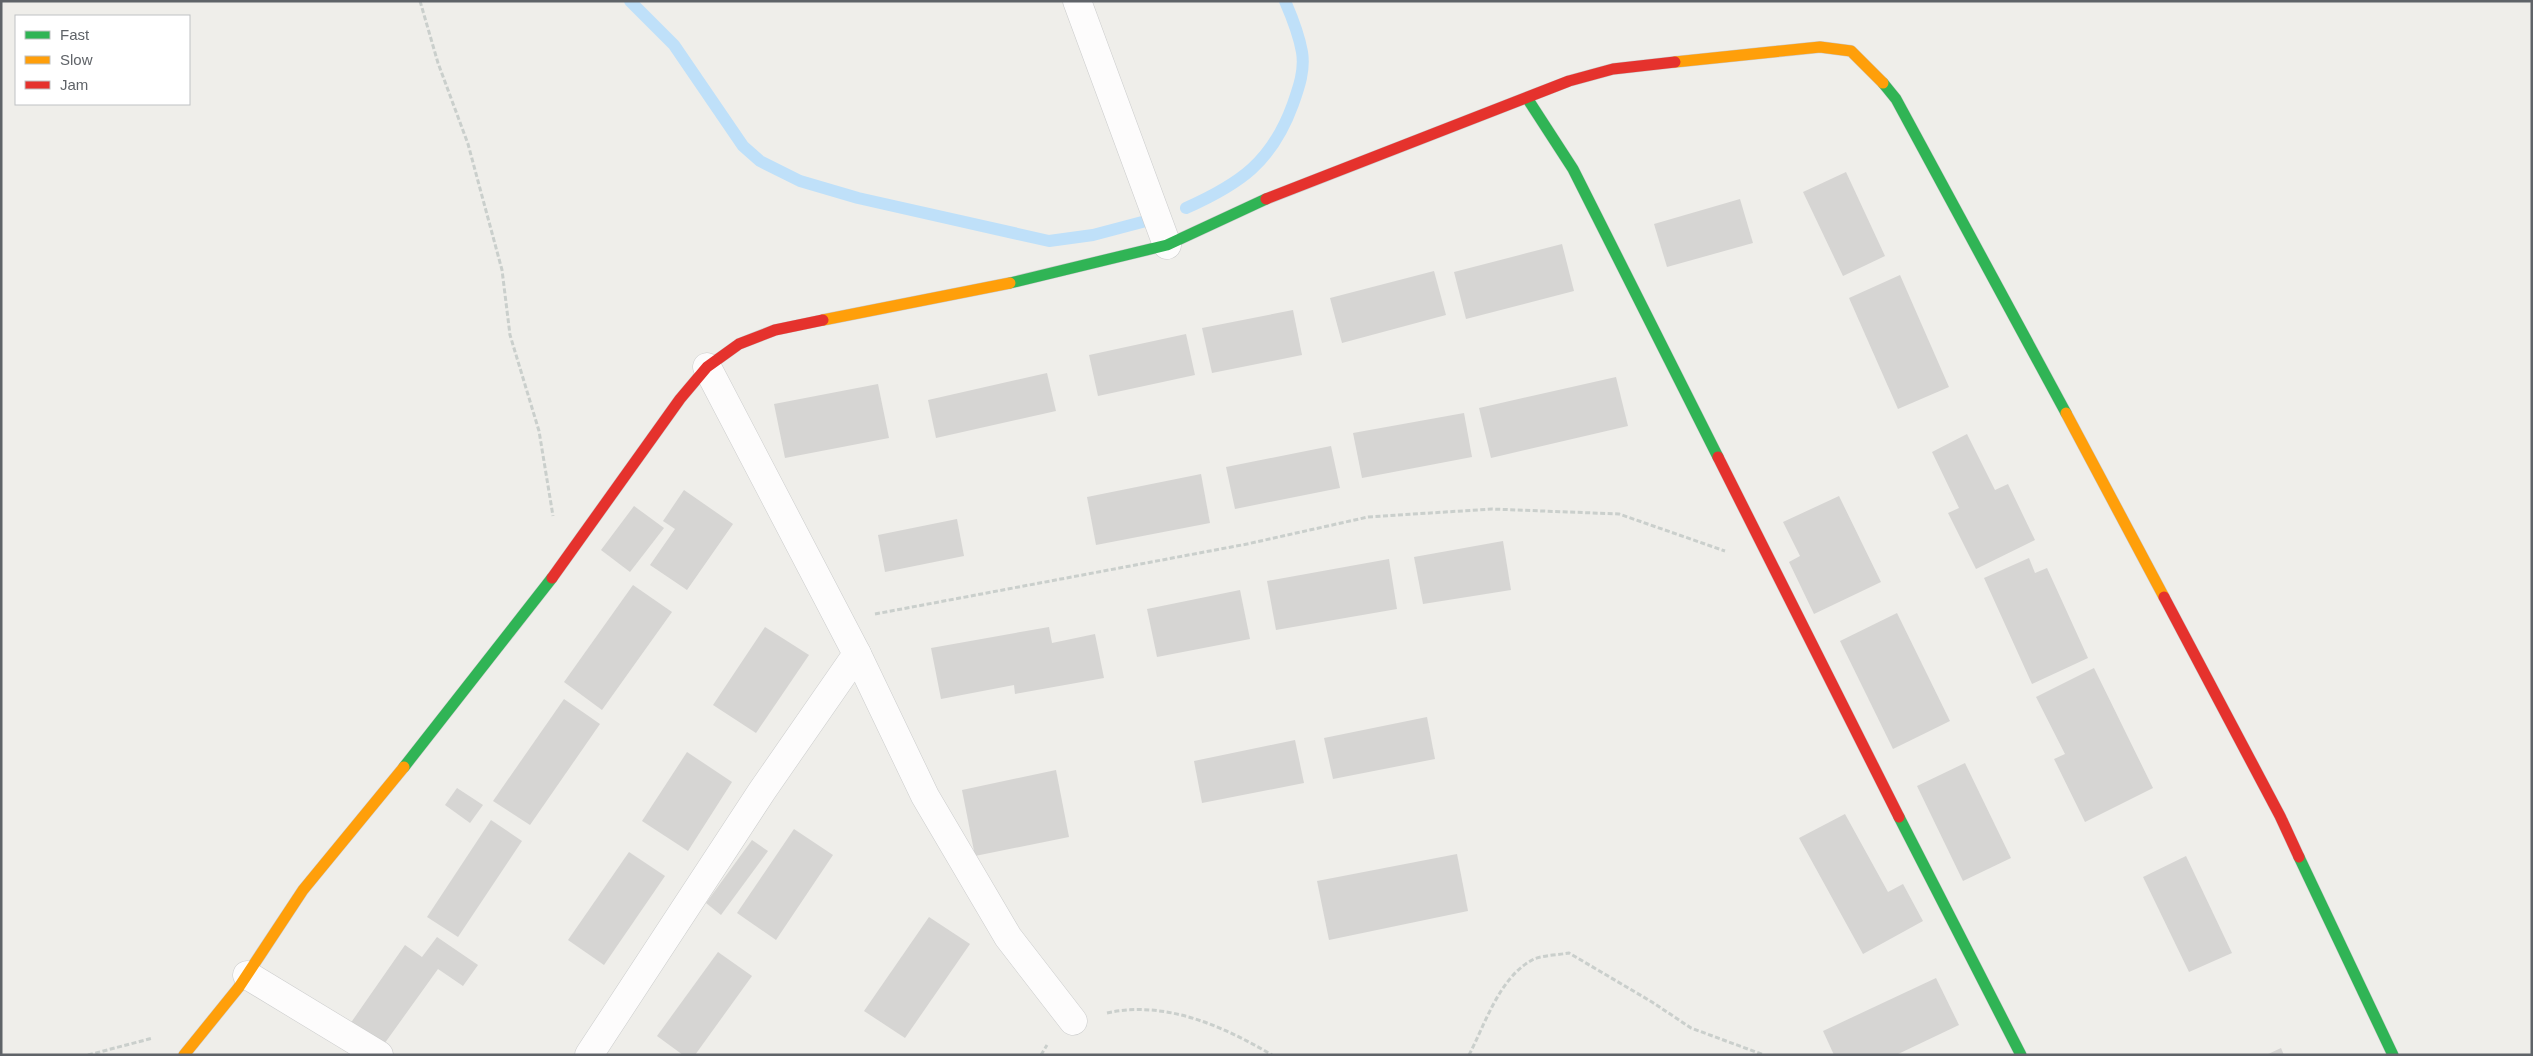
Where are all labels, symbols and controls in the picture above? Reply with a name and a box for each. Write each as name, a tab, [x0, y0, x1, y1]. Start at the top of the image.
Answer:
legend	[15, 15, 190, 105]
text: Fast	[60, 26, 90, 43]
text: Slow	[60, 51, 93, 68]
text: Jam	[60, 76, 88, 93]

